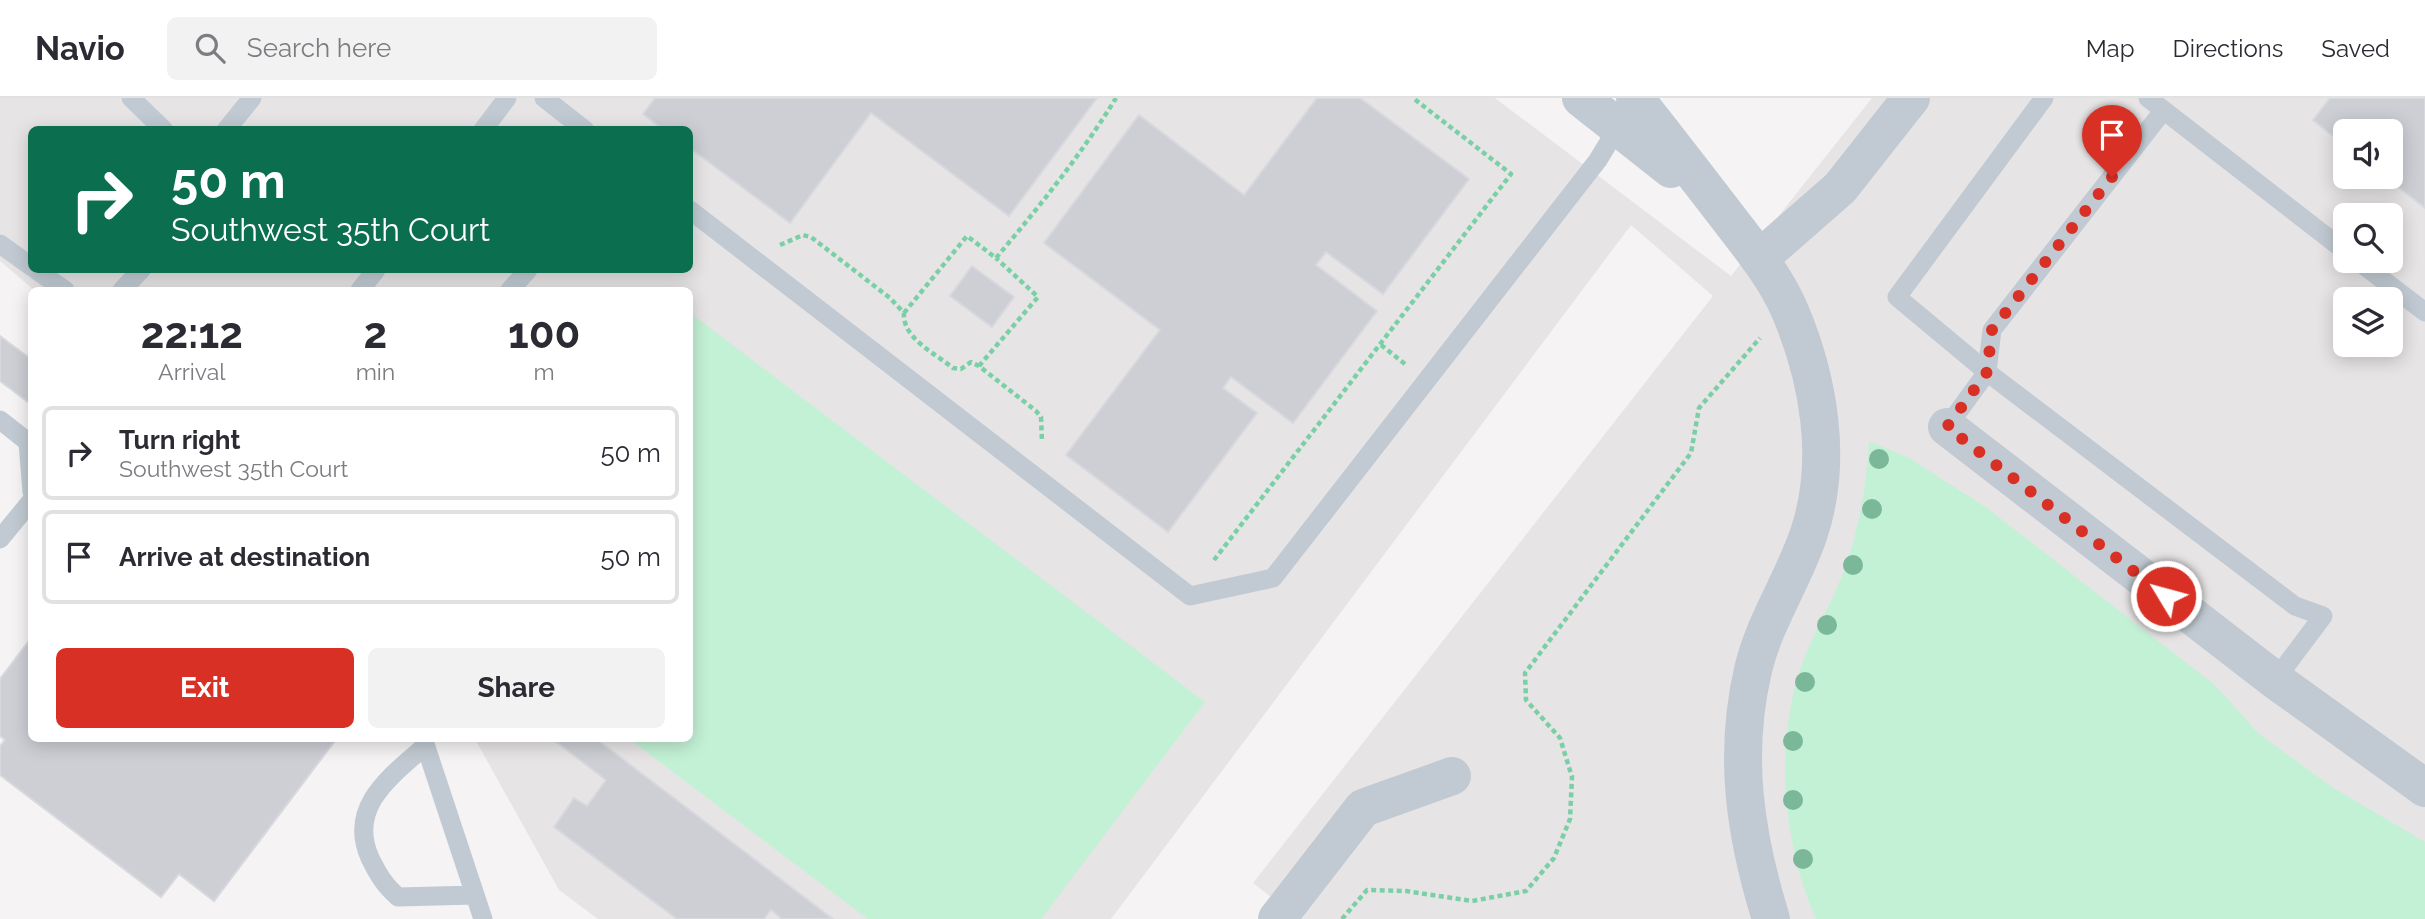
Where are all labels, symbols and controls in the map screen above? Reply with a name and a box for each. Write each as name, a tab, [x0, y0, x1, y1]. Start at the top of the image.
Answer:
search box	[167, 17, 657, 80]
text: Navio	[35, 29, 125, 68]
icon: search	[191, 29, 229, 67]
text: Search here	[247, 33, 391, 63]
text: Map	[2086, 34, 2135, 63]
text: Directions	[2173, 34, 2283, 63]
text: Saved	[2321, 34, 2390, 63]
pin	[2082, 105, 2142, 177]
icon: arrive	[2093, 116, 2131, 154]
map controls	[2333, 119, 2403, 357]
button: sound	[2333, 119, 2403, 189]
text: 50 m	[171, 152, 286, 209]
icon: right	[56, 154, 147, 245]
button: search	[2333, 203, 2403, 273]
text: Southwest 35th Court	[171, 211, 490, 248]
button: layers	[2333, 287, 2403, 357]
text: 22:12	[141, 309, 243, 358]
text: 2	[364, 309, 387, 358]
text: 100	[508, 309, 580, 358]
text: Arrival	[158, 358, 226, 385]
text: min	[356, 358, 395, 385]
text: m	[534, 358, 555, 385]
text: Turn right	[119, 425, 240, 455]
icon: right	[60, 434, 98, 472]
text: 50 m	[600, 438, 661, 468]
text: Southwest 35th Court	[119, 455, 348, 482]
icon: arrive	[60, 538, 98, 576]
text: Arrive at destination	[119, 542, 370, 572]
text: 50 m	[600, 542, 661, 572]
position arrow	[2129, 559, 2203, 633]
button: Exit	[56, 648, 354, 728]
button: Share	[368, 648, 665, 728]

